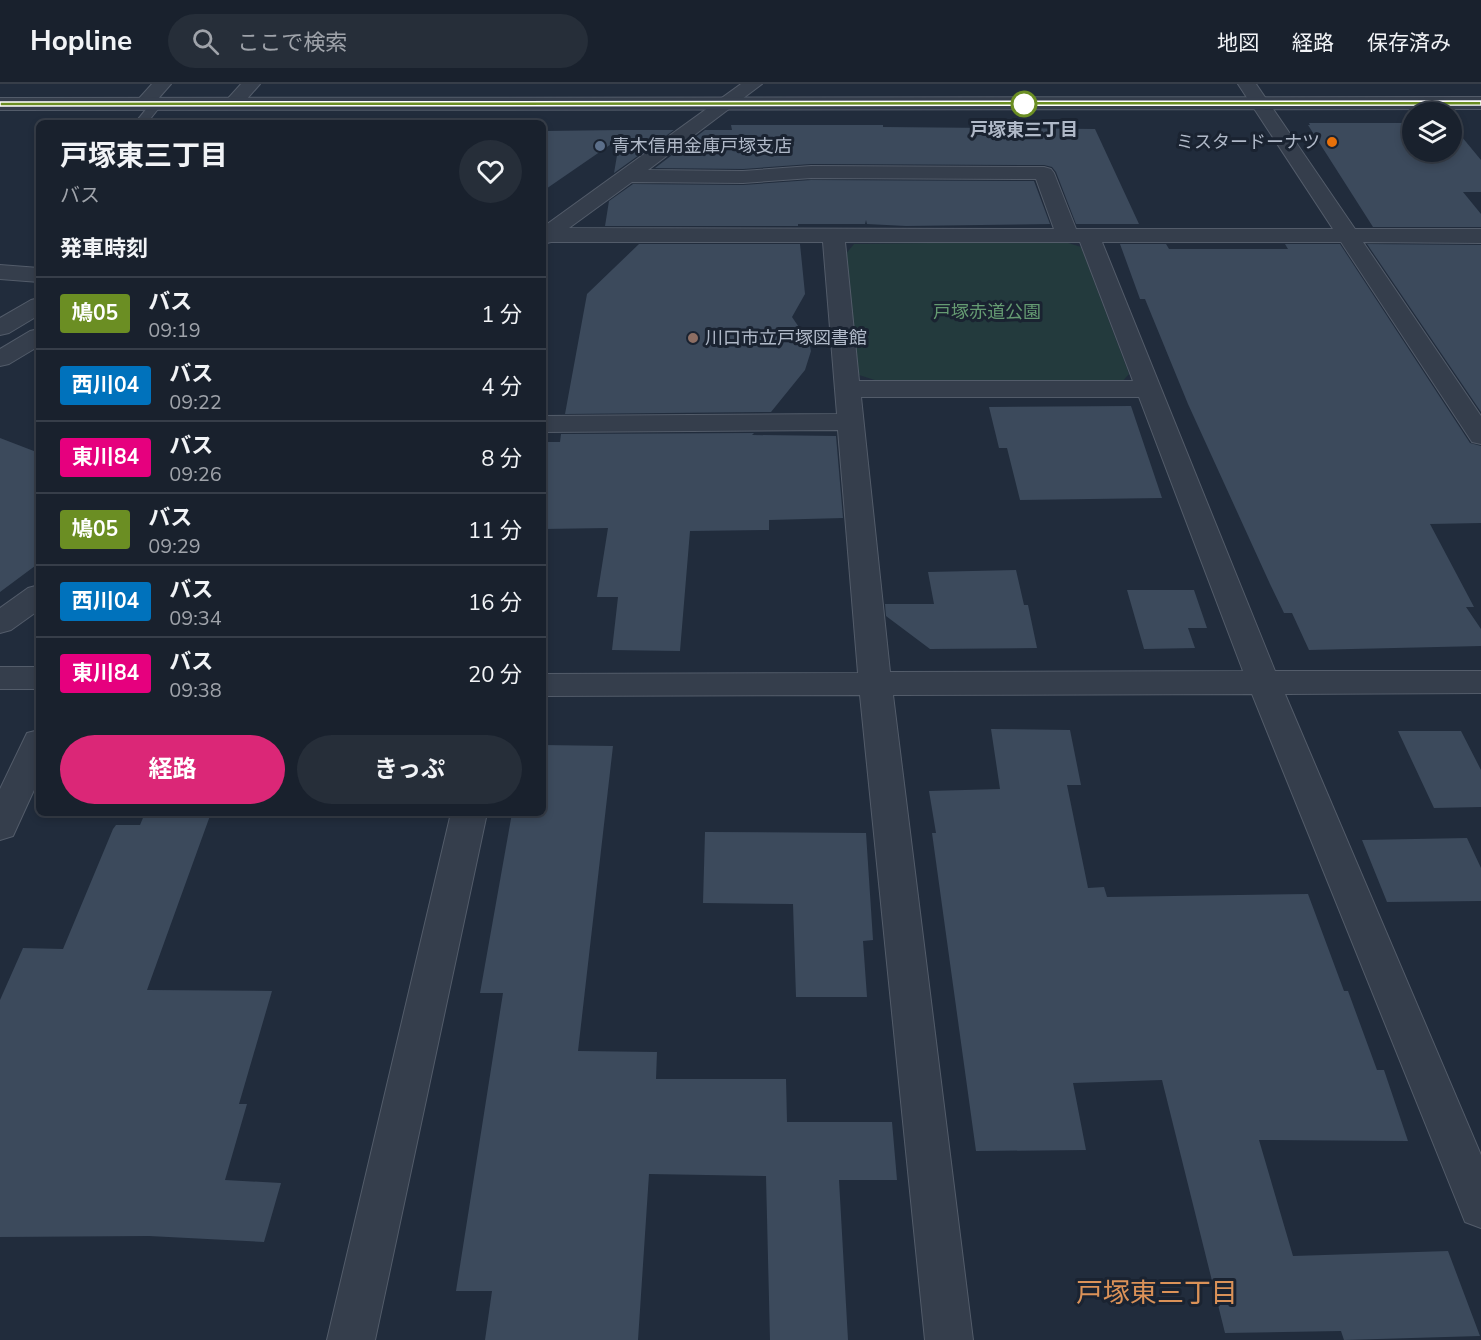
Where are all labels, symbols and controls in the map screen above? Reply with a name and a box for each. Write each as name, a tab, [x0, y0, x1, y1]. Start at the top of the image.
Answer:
search box	[168, 14, 588, 68]
text: Hopline	[30, 22, 132, 60]
icon: search	[189, 25, 222, 58]
text: ここで検索	[237, 28, 347, 58]
text: 地図	[1217, 29, 1259, 57]
text: 経路	[1292, 29, 1334, 57]
text: 保存済み	[1367, 29, 1451, 57]
marker: 戸塚東三丁目	[1011, 91, 1037, 117]
map controls	[1402, 102, 1462, 162]
button: layers	[1402, 102, 1462, 162]
place label: 戸塚東三丁目	[970, 118, 1078, 142]
place label: ミスタードーナツ	[1176, 130, 1320, 154]
place label: 青木信用金庫戸塚支店	[612, 134, 792, 158]
marker: ミスタードーナツ	[1325, 135, 1339, 149]
text: 戸塚東三丁目	[60, 137, 228, 175]
marker: 青木信用金庫戸塚支店	[593, 139, 607, 153]
button: heart	[459, 140, 522, 203]
text: バス	[60, 182, 100, 209]
text: 発車時刻	[60, 234, 148, 264]
text: バス	[148, 287, 192, 317]
text: 鳩05	[72, 299, 118, 327]
text: 1 分	[481, 300, 522, 330]
park label: 戸塚赤道公園	[933, 300, 1041, 324]
text: 09:19	[148, 317, 201, 344]
place label: 川口市立戸塚図書館	[705, 326, 867, 350]
marker: 川口市立戸塚図書館	[686, 331, 700, 345]
text: バス	[169, 359, 213, 389]
text: 西川04	[72, 371, 139, 399]
text: 4 分	[481, 372, 522, 402]
text: 09:22	[169, 389, 222, 416]
text: バス	[169, 431, 213, 461]
text: 東川84	[72, 443, 139, 471]
text: 8 分	[481, 444, 522, 474]
text: 09:26	[169, 461, 222, 488]
text: バス	[148, 503, 192, 533]
text: 鳩05	[72, 515, 118, 543]
text: 11 分	[468, 516, 522, 546]
text: 09:29	[148, 533, 201, 560]
text: バス	[169, 575, 213, 605]
text: 西川04	[72, 587, 139, 615]
text: 16 分	[468, 588, 522, 618]
text: 09:34	[169, 605, 222, 632]
text: バス	[169, 647, 213, 677]
text: 東川84	[72, 659, 139, 687]
text: 20 分	[468, 660, 522, 690]
text: 09:38	[169, 677, 222, 704]
button: 経路	[60, 735, 285, 804]
button: きっぷ	[297, 735, 522, 804]
district label: 戸塚東三丁目	[1076, 1275, 1238, 1312]

